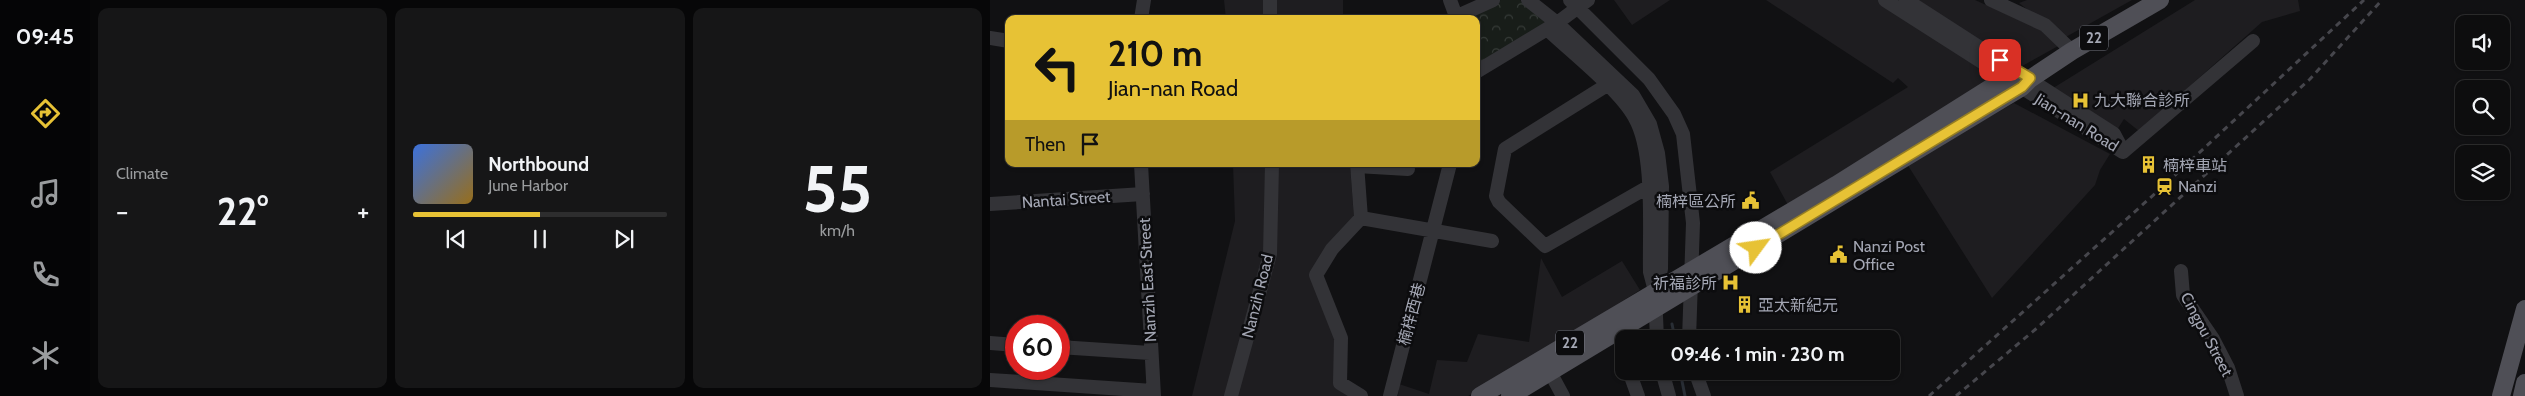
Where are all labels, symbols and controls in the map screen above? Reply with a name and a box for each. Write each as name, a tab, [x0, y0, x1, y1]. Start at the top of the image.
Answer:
map controls	[2455, 15, 2510, 200]
button: sound	[2455, 15, 2510, 70]
text: 09:45	[16, 23, 74, 50]
road number: 22	[2080, 26, 2108, 50]
text: 210 m	[1108, 32, 1202, 75]
icon: left	[1025, 35, 1090, 100]
pin	[1979, 39, 2021, 81]
icon: arrive	[1986, 46, 2014, 74]
text: Jian-nan Road	[1108, 75, 1238, 102]
button: search	[2455, 80, 2510, 135]
street label: Jian-nan Road	[2031, 89, 2122, 156]
hospital icon: 九大聯合診所	[2070, 90, 2090, 110]
place label: 九大聯合診所	[2094, 91, 2190, 110]
icon: directions	[28, 96, 63, 131]
icon: arrive	[1076, 130, 1104, 158]
text: Then	[1025, 133, 1066, 156]
button: layers	[2455, 145, 2510, 200]
text: 55	[802, 149, 872, 228]
text: Northbound	[488, 153, 589, 176]
building icon: 楠梓車站	[2139, 155, 2159, 175]
place label: 楠梓車站	[2163, 156, 2227, 175]
text: Climate	[116, 164, 168, 183]
icon: music	[28, 176, 63, 211]
text: June Harbor	[488, 176, 568, 195]
station icon: Nanzi	[2154, 176, 2174, 196]
place label: Nanzi	[2178, 177, 2217, 196]
street label: Nantai Street	[1021, 187, 1112, 212]
text: 22°	[217, 188, 268, 235]
public building icon: 楠梓區公所	[1740, 191, 1760, 211]
place label: 楠梓區公所	[1656, 192, 1736, 211]
text: −	[116, 194, 128, 228]
text: +	[357, 194, 369, 228]
street label: Nanzih East Street	[1135, 217, 1160, 342]
text: km/h	[820, 221, 855, 240]
position arrow	[1729, 221, 1781, 273]
icon: previous	[442, 225, 470, 253]
icon: pause	[526, 225, 554, 253]
icon: next	[610, 225, 638, 253]
place label: Nanzi Post Office	[1853, 237, 1926, 274]
public building icon: Nanzi Post Office	[1829, 245, 1849, 265]
street label: Nanzih Road	[1238, 252, 1277, 340]
icon: phone	[28, 257, 63, 292]
hospital icon: 祈福診所	[1721, 273, 1741, 293]
place label: 祈福診所	[1653, 274, 1717, 293]
street label: 楠梓西巷	[1394, 281, 1429, 348]
street label: Cingpu Street	[2176, 289, 2237, 380]
building icon: 亞太新紀元	[1734, 295, 1754, 315]
place label: 亞太新紀元	[1758, 296, 1838, 315]
speed limit sign: 60	[1005, 315, 1070, 380]
road number: 22	[1556, 330, 1584, 356]
icon: climate	[28, 338, 63, 373]
text: 09:46 · 1 min · 230 m	[1670, 343, 1845, 366]

